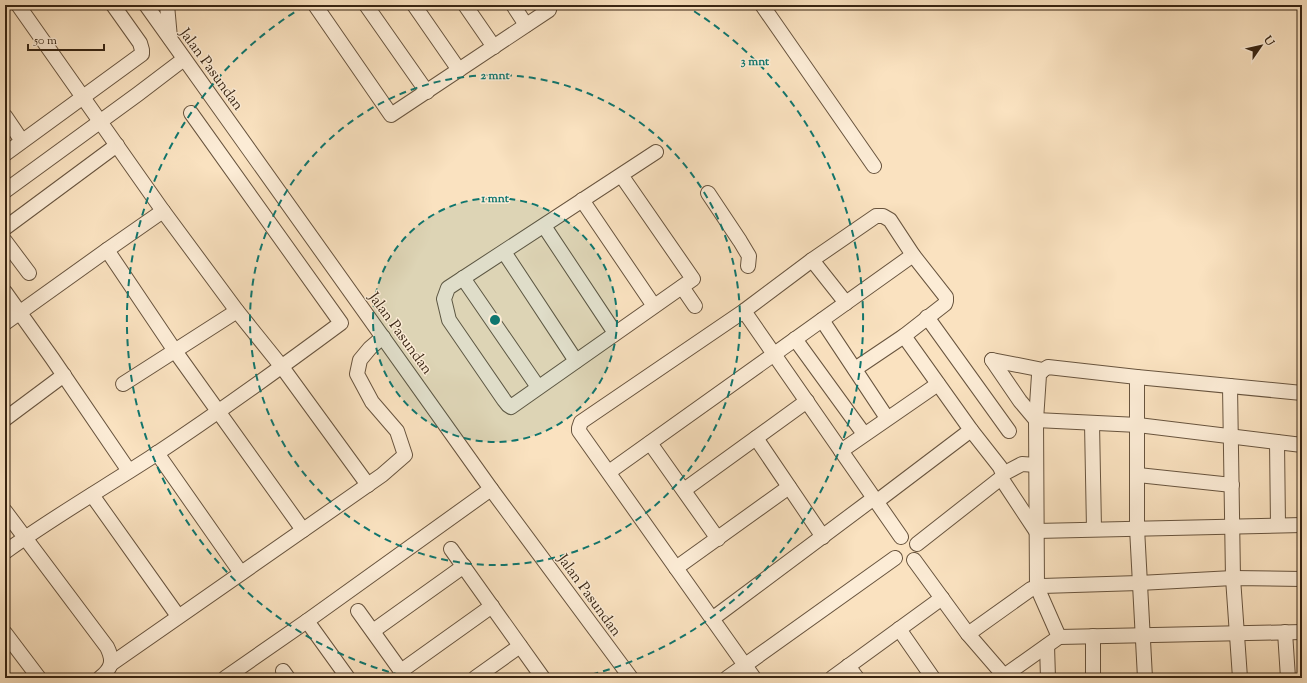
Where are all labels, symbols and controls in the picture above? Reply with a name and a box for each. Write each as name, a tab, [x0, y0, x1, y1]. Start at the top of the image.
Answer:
street label: Jalan Pasundan	[173, 24, 248, 115]
scale bar	[28, 26, 104, 52]
north arrow	[1241, 26, 1281, 66]
text: 50 m	[33, 32, 57, 50]
text: U	[1259, 32, 1278, 49]
text: 3 mnt	[741, 53, 770, 71]
text: 2 mnt	[480, 67, 510, 85]
text: 1 mnt	[480, 190, 510, 208]
street label: Jalan Pasundan	[362, 288, 437, 379]
centre of rings	[488, 313, 502, 327]
street label: Jalan Pasundan	[551, 550, 626, 641]

